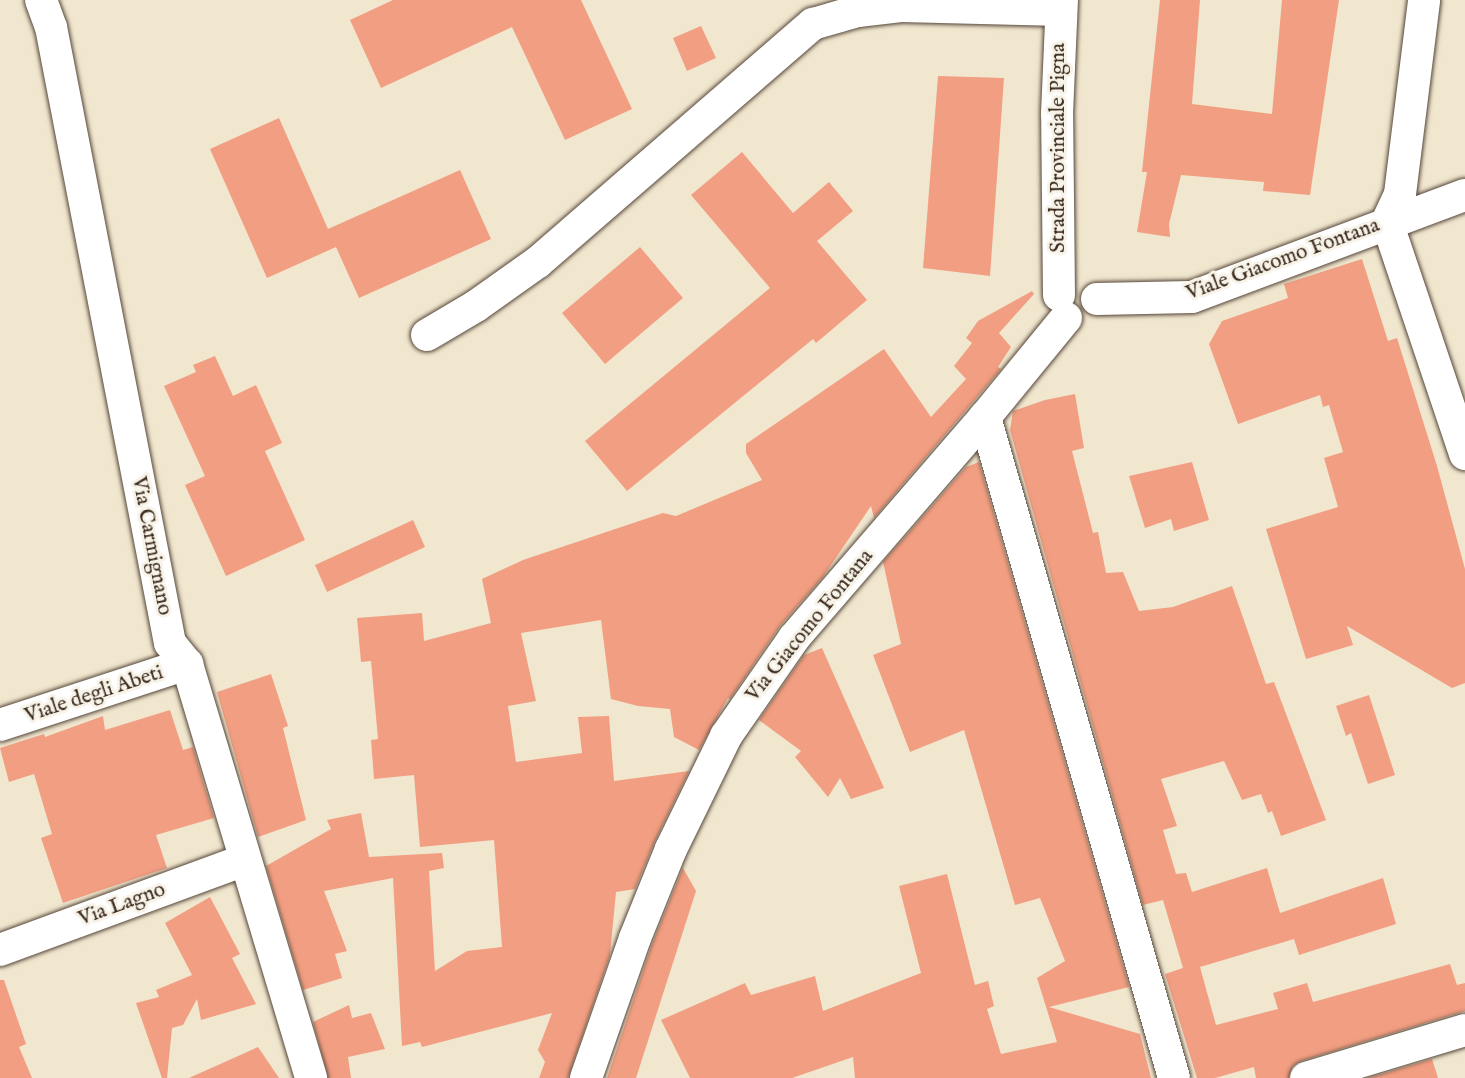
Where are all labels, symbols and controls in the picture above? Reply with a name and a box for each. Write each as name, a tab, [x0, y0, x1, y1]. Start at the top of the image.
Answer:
street label: Strada Provinciale Pigna	[1046, 43, 1072, 253]
street label: Viale Giacomo Fontana	[1183, 213, 1383, 307]
street label: Via Carmignano	[125, 474, 177, 618]
street label: Via Giacomo Fontana	[741, 545, 879, 707]
street label: Viale degli Abeti	[21, 661, 167, 729]
street label: Via Lagno	[75, 878, 169, 932]

